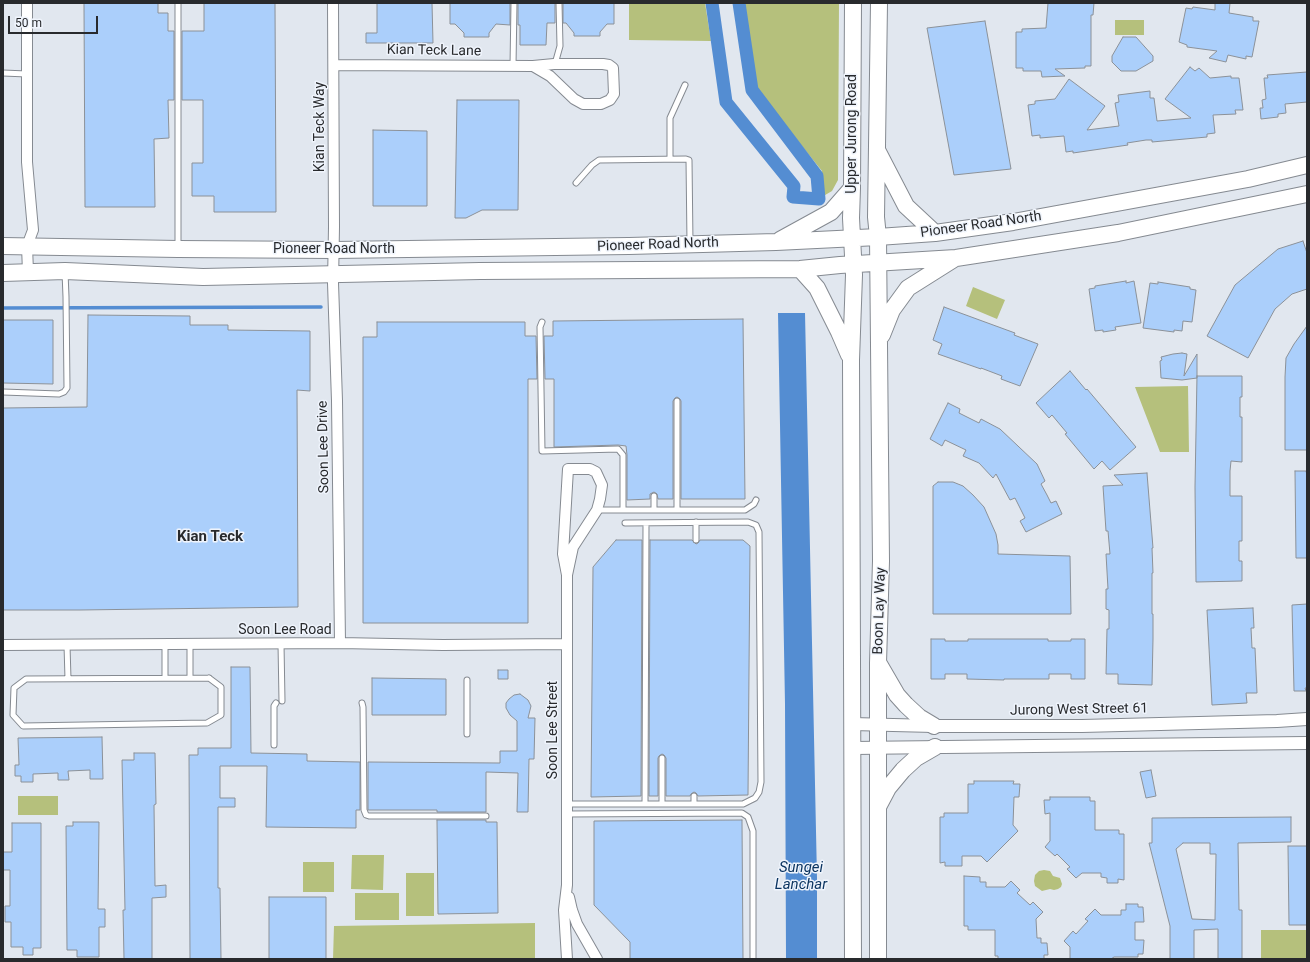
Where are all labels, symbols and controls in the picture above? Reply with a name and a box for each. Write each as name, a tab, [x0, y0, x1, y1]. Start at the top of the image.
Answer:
scale bar	[10, 8, 100, 34]
text: 50 m	[15, 16, 42, 30]
street label: Kian Teck Lane	[387, 42, 481, 60]
street label: Upper Jurong Road	[844, 74, 860, 194]
street label: Kian Teck Way	[312, 82, 328, 172]
street label: Pioneer Road North	[919, 208, 1043, 242]
street label: Pioneer Road North	[597, 234, 719, 256]
street label: Pioneer Road North	[273, 241, 395, 257]
street label: Soon Lee Drive	[315, 400, 333, 494]
district label: Kian Teck	[177, 528, 243, 546]
street label: Boon Lay Way	[870, 567, 890, 655]
street label: Soon Lee Road	[238, 622, 332, 638]
street label: Soon Lee Street	[545, 681, 561, 779]
street label: Jurong West Street 61	[1010, 700, 1148, 720]
water label: Sungei Lanchar	[775, 859, 827, 894]

